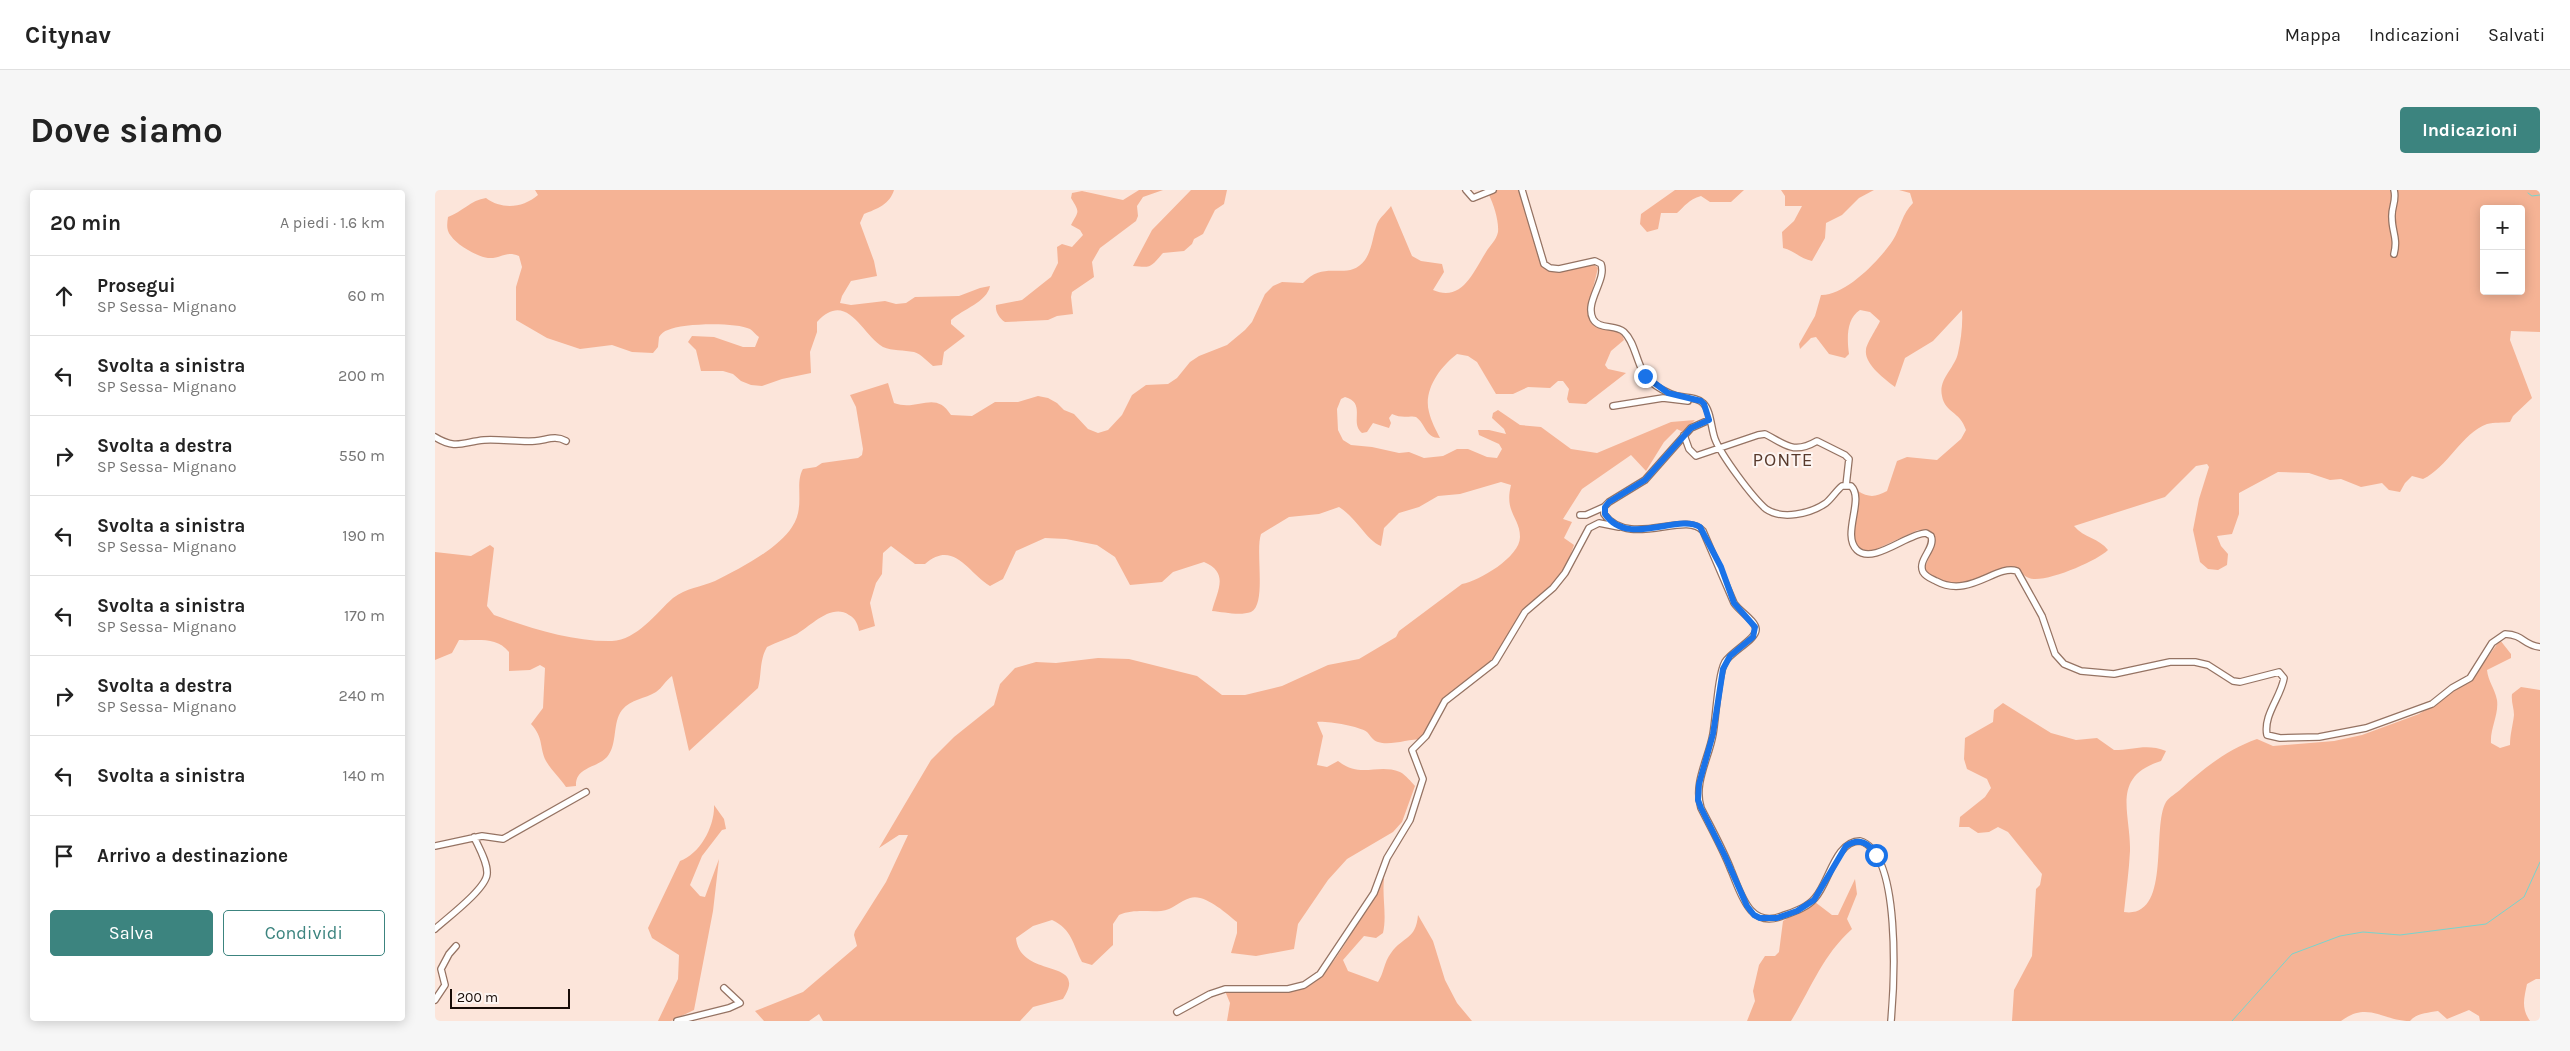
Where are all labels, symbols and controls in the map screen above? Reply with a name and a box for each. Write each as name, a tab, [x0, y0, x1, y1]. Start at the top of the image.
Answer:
text: Citynav	[25, 21, 111, 49]
text: Mappa	[2285, 24, 2341, 46]
text: Indicazioni	[2369, 24, 2460, 46]
text: Salvati	[2488, 24, 2545, 46]
button: Indicazioni	[2400, 107, 2540, 153]
text: Dove siamo	[30, 110, 223, 151]
map controls	[2480, 205, 2525, 295]
button: +	[2480, 205, 2525, 250]
text: 20 min	[50, 211, 121, 235]
text: A piedi · 1.6 km	[280, 213, 385, 232]
button: −	[2480, 250, 2525, 295]
text: Prosegui	[97, 275, 176, 297]
icon: ahead	[50, 282, 78, 310]
text: 60 m	[348, 286, 385, 305]
text: SP Sessa- Mignano	[97, 297, 236, 316]
text: Svolta a sinistra	[97, 355, 245, 377]
icon: left	[50, 362, 78, 390]
route end	[1634, 365, 1657, 388]
text: 200 m	[338, 366, 385, 385]
text: SP Sessa- Mignano	[97, 377, 236, 396]
text: Svolta a destra	[97, 435, 233, 457]
icon: right	[50, 442, 78, 470]
text: 550 m	[339, 446, 385, 465]
district label: PONTE	[1753, 449, 1813, 471]
text: SP Sessa- Mignano	[97, 457, 236, 476]
text: Svolta a sinistra	[97, 515, 245, 537]
icon: left	[50, 522, 78, 550]
text: 190 m	[342, 526, 385, 545]
text: SP Sessa- Mignano	[97, 537, 236, 556]
text: Svolta a sinistra	[97, 595, 245, 617]
icon: left	[50, 602, 78, 630]
text: 170 m	[344, 606, 385, 625]
text: SP Sessa- Mignano	[97, 617, 236, 636]
text: Svolta a destra	[97, 675, 233, 697]
icon: right	[50, 682, 78, 710]
text: 240 m	[339, 686, 385, 705]
text: SP Sessa- Mignano	[97, 697, 236, 716]
icon: left	[50, 762, 78, 790]
text: Svolta a sinistra	[97, 765, 245, 787]
text: 140 m	[343, 766, 385, 785]
icon: arrive	[50, 842, 78, 870]
route start	[1865, 844, 1888, 867]
text: Arrivo a destinazione	[97, 845, 288, 867]
button: Salva	[50, 910, 213, 956]
button: Condividi	[223, 910, 385, 956]
scale bar	[450, 986, 570, 1009]
text: 200 m	[457, 989, 498, 1006]

